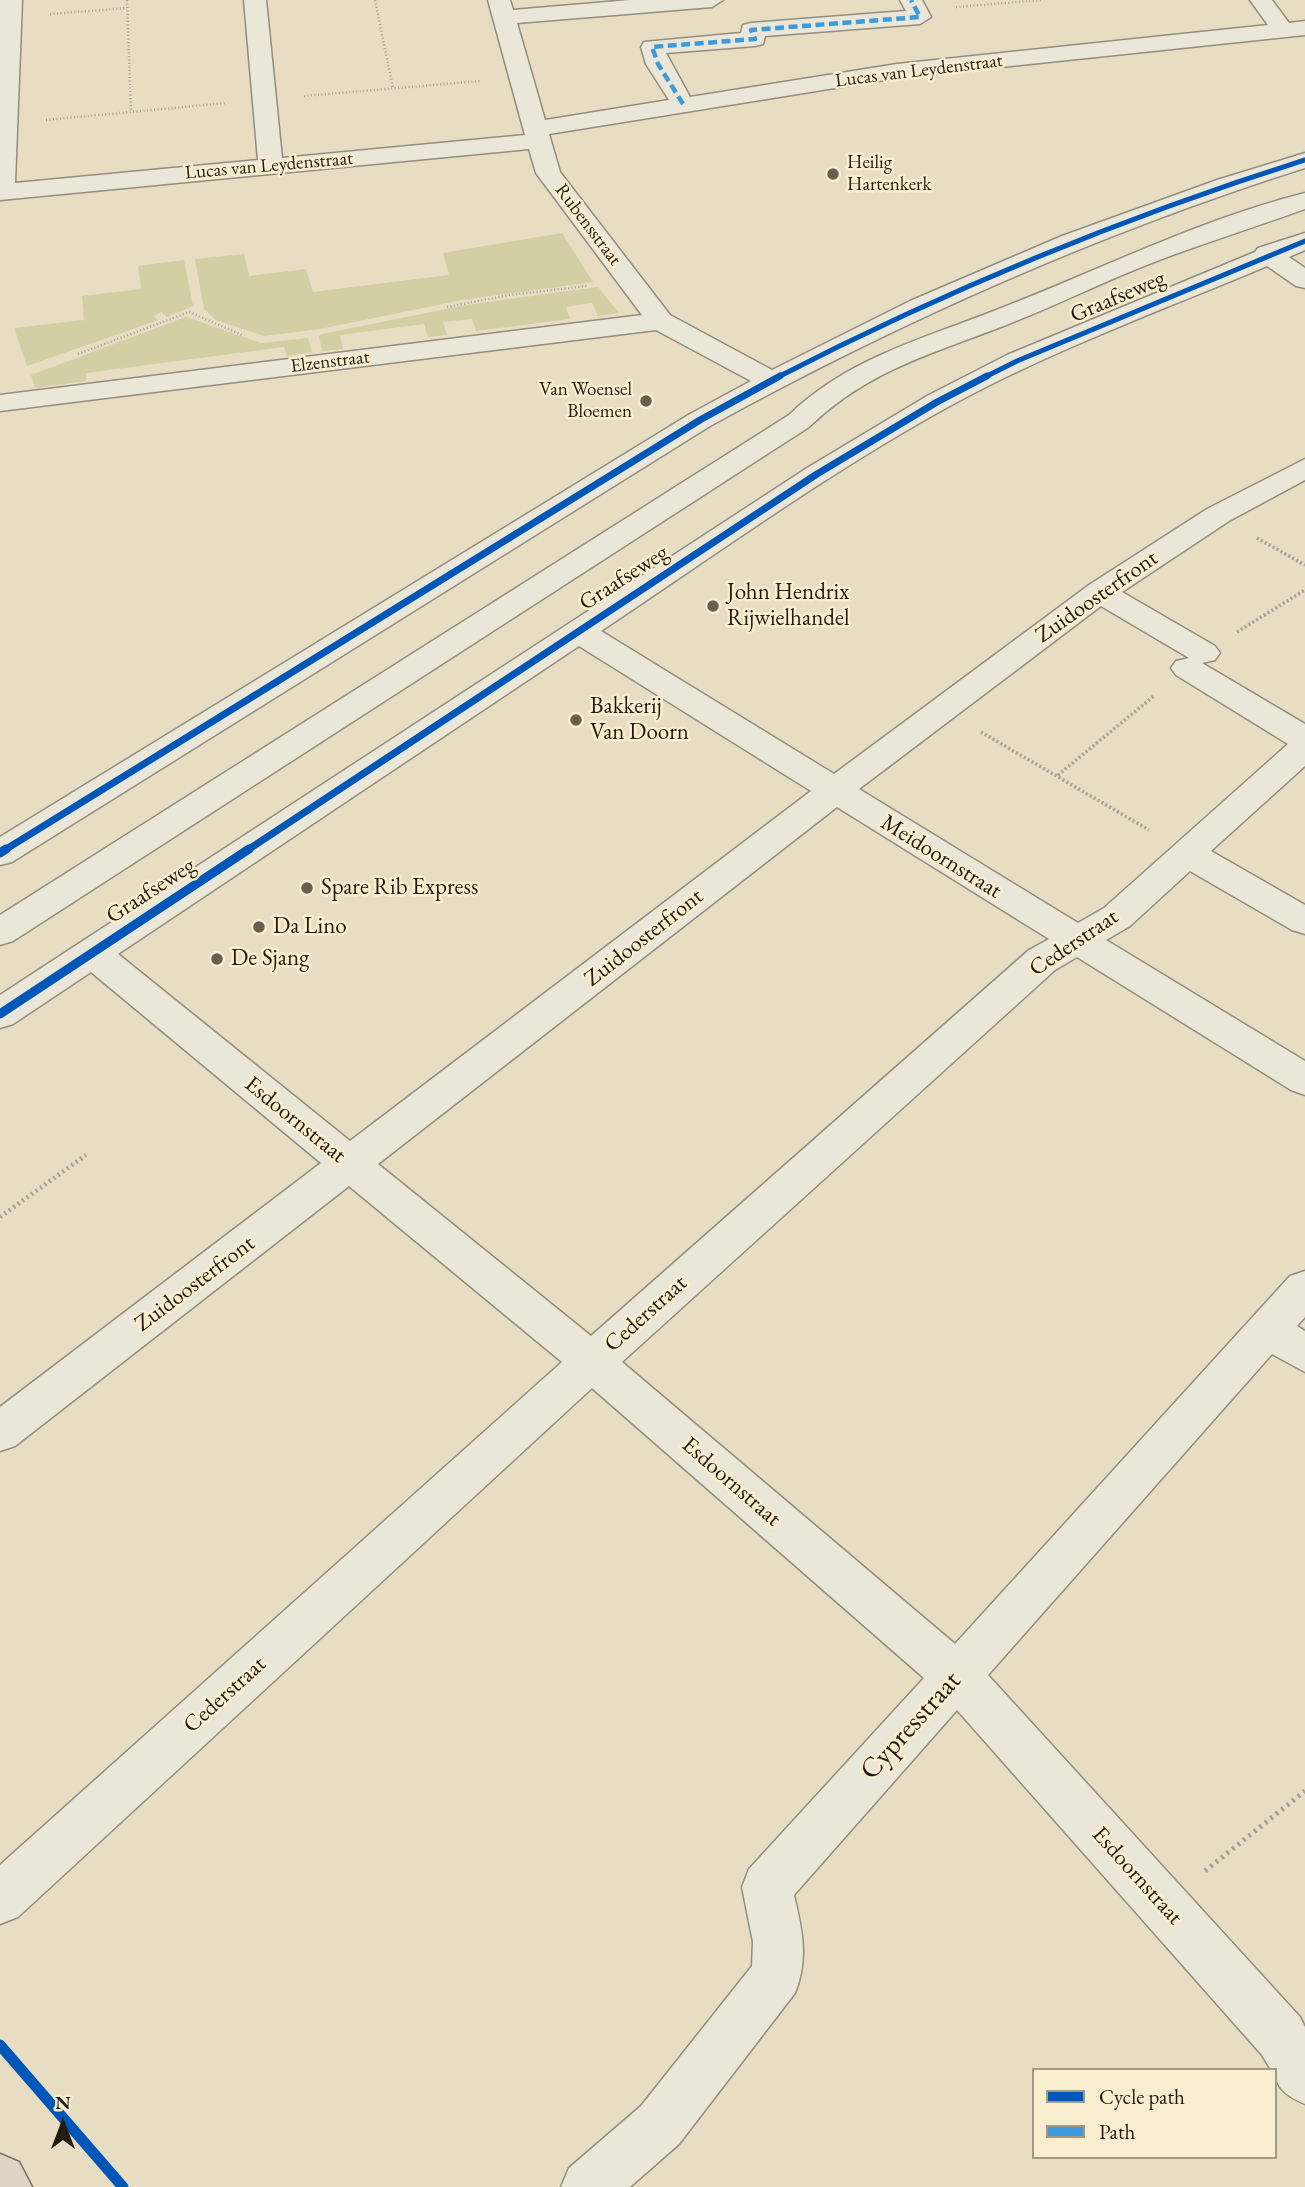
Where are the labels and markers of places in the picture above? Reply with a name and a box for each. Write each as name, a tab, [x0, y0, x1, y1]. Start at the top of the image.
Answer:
place label: Heilig Hartenkerk	[847, 152, 931, 196]
marker: Heilig Hartenkerk	[825, 166, 841, 182]
place label: Van Woensel Bloemen	[539, 379, 632, 423]
marker: Van Woensel Bloemen	[638, 393, 654, 409]
place label: John Hendrix Rijwielhandel	[727, 579, 849, 633]
marker: John Hendrix Rijwielhandel	[705, 598, 721, 614]
place label: Bakkerij Van Doorn	[590, 693, 689, 747]
marker: Bakkerij Van Doorn	[568, 712, 584, 728]
place label: Spare Rib Express	[321, 874, 478, 902]
marker: Spare Rib Express	[299, 880, 315, 896]
place label: Da Lino	[273, 913, 347, 941]
marker: Da Lino	[251, 919, 267, 935]
place label: De Sjang	[231, 945, 309, 973]
marker: De Sjang	[209, 951, 225, 967]

